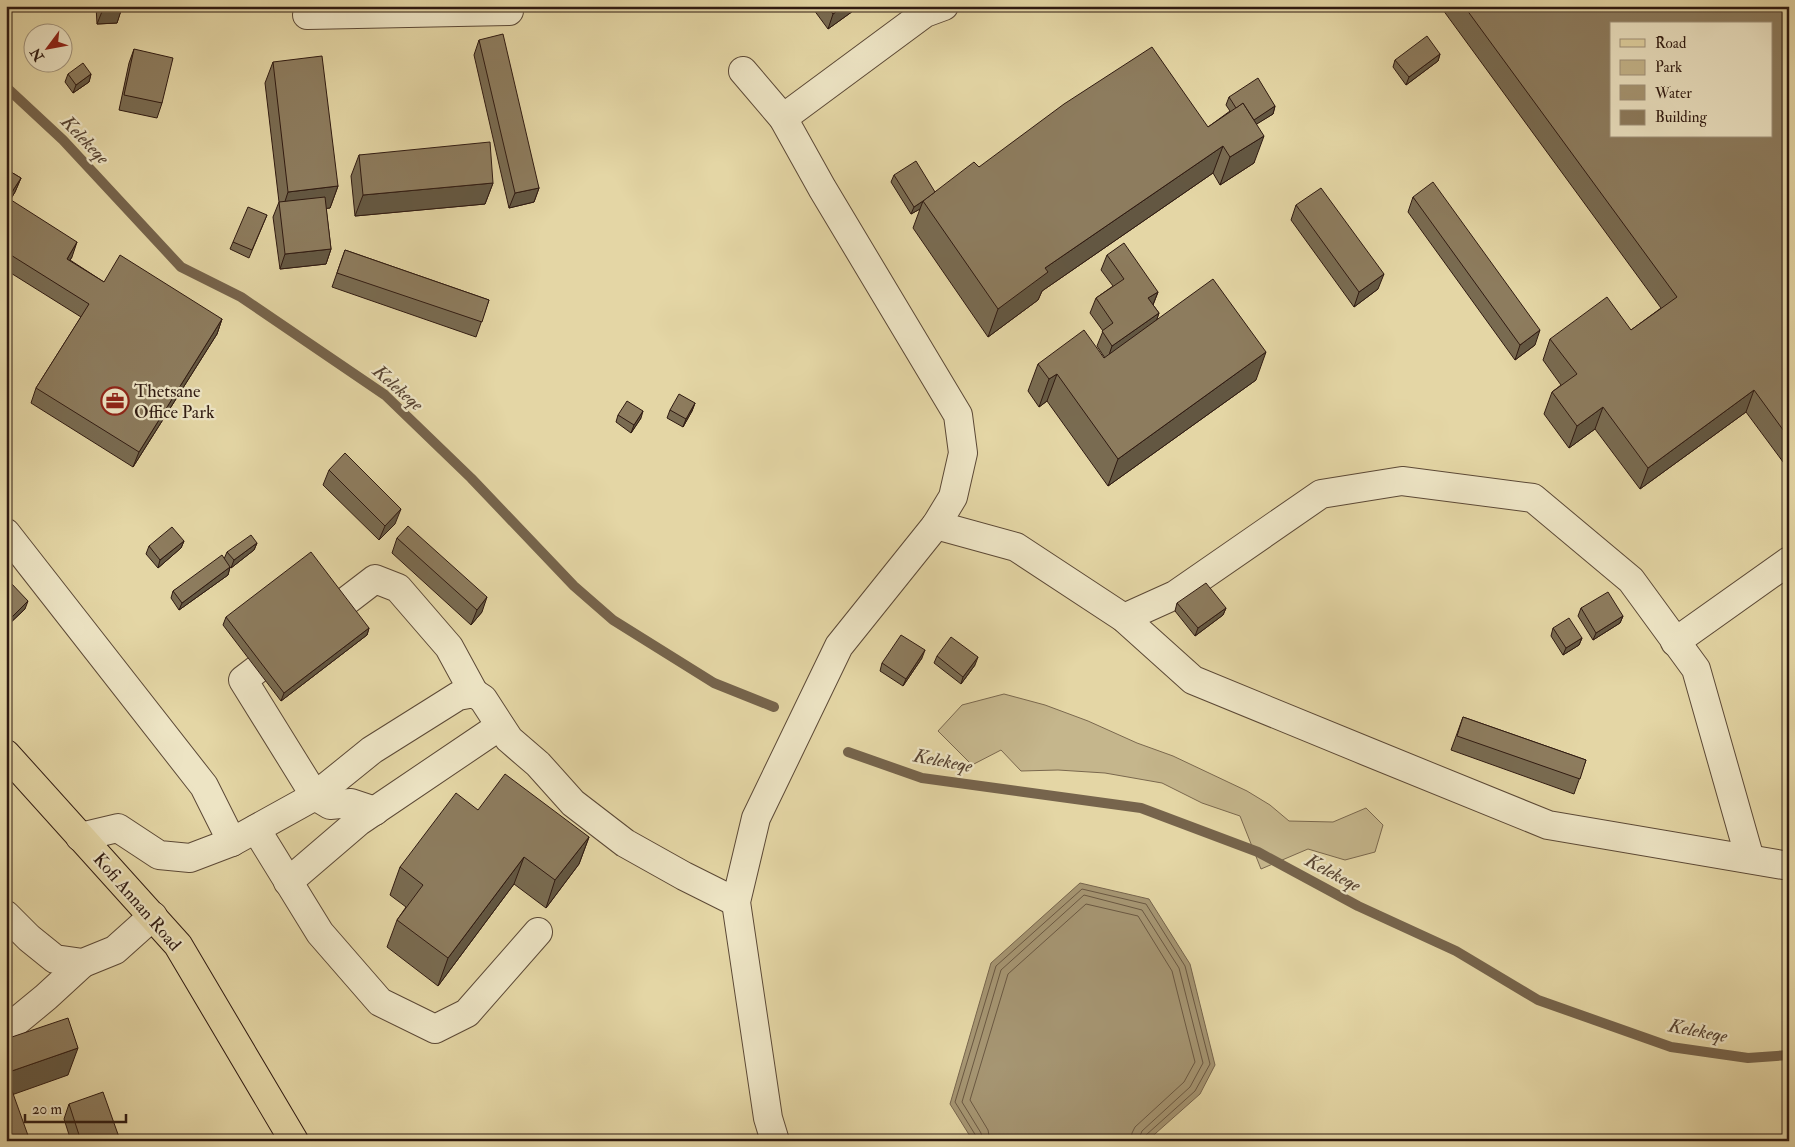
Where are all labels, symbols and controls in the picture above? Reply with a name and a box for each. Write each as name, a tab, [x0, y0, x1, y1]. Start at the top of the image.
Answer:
north arrow	[22, 22, 72, 72]
legend	[1610, 22, 1772, 138]
text: Road	[1655, 34, 1687, 53]
text: N	[27, 44, 48, 65]
text: Park	[1655, 58, 1682, 77]
text: Water	[1654, 84, 1692, 103]
text: Building	[1655, 108, 1707, 127]
water label: Kelekeqe	[55, 110, 115, 170]
water label: Kelekeqe	[367, 359, 429, 417]
place label: Thetsane Office Park	[134, 380, 215, 424]
office icon: Thetsane Office Park	[100, 386, 130, 416]
water label: Kelekeqe	[911, 743, 975, 779]
street label: Kofi Annan Road	[88, 848, 186, 956]
water label: Kelekeqe	[1300, 848, 1365, 898]
water label: Kelekeqe	[1666, 1013, 1730, 1049]
scale bar	[25, 1092, 126, 1124]
text: 20 m	[32, 1100, 62, 1119]

